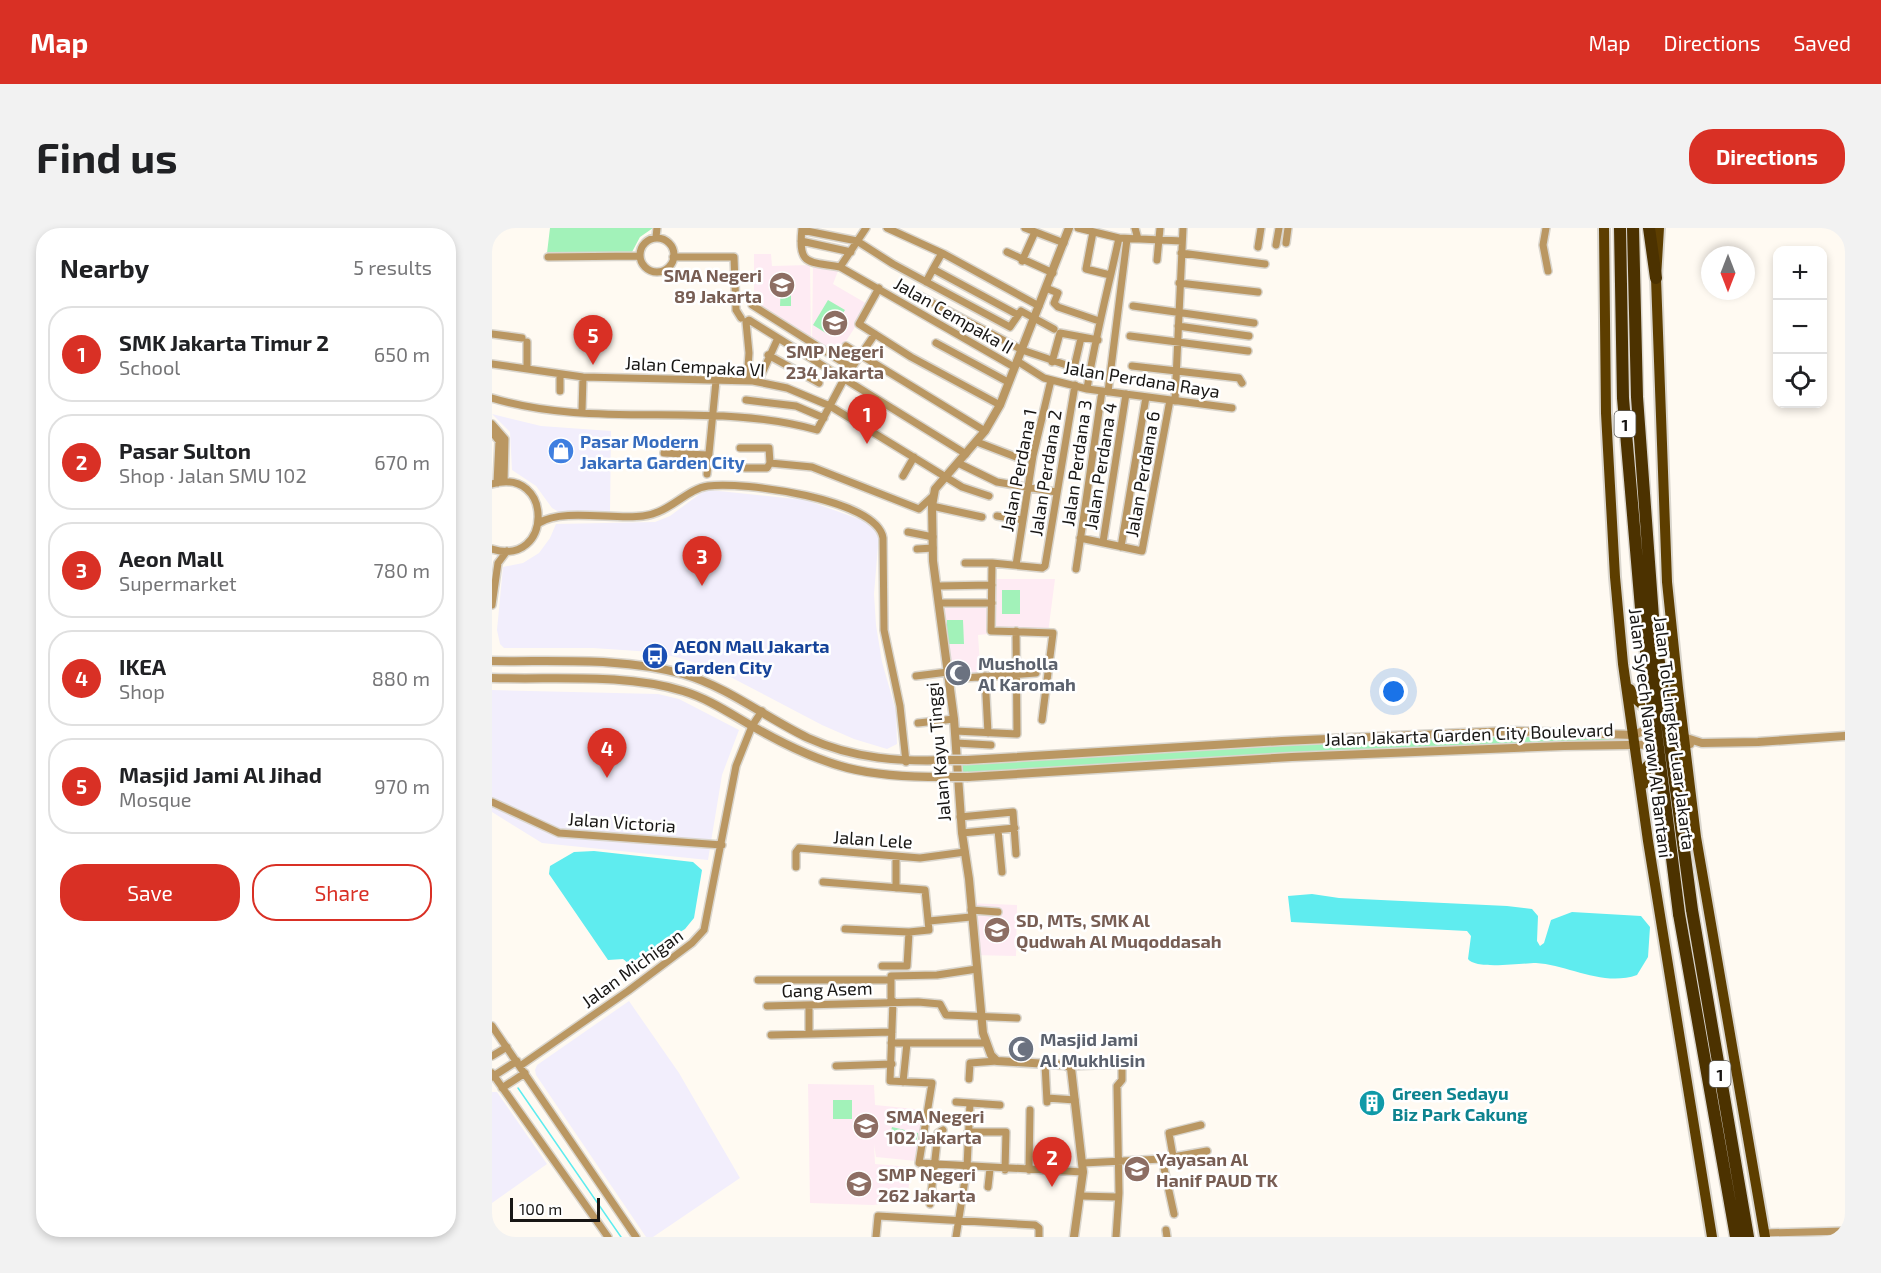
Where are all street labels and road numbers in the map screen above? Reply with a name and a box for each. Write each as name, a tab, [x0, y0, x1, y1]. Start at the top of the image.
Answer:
street label: Jalan Cempaka II	[890, 272, 1018, 358]
street label: Jalan Cempaka VI	[625, 351, 765, 381]
street label: Jalan Perdana Raya	[1062, 356, 1222, 402]
street label: Jalan Perdana 3	[1056, 398, 1096, 528]
street label: Jalan Perdana 4	[1079, 401, 1121, 531]
street label: Jalan Perdana 1	[995, 407, 1041, 533]
street label: Jalan Perdana 2	[1024, 408, 1066, 538]
street label: Jalan Perdana 6	[1120, 409, 1164, 539]
road number: 1	[1614, 411, 1636, 437]
street label: Jalan Syech Nawawi Al Bantani	[1625, 607, 1677, 859]
street label: Jalan Tol Lingkar Luar Jakarta	[1650, 615, 1700, 851]
street label: Jalan Kayu Tinggi	[921, 682, 955, 822]
street label: Jalan Jakarta Garden City Boulevard	[1324, 718, 1614, 750]
street label: Jalan Victoria	[567, 807, 677, 837]
street label: Jalan Lele	[833, 825, 913, 853]
street label: Jalan Michigan	[577, 924, 687, 1012]
street label: Gang Asem	[781, 976, 873, 1002]
road number: 1	[1710, 1061, 1730, 1087]

